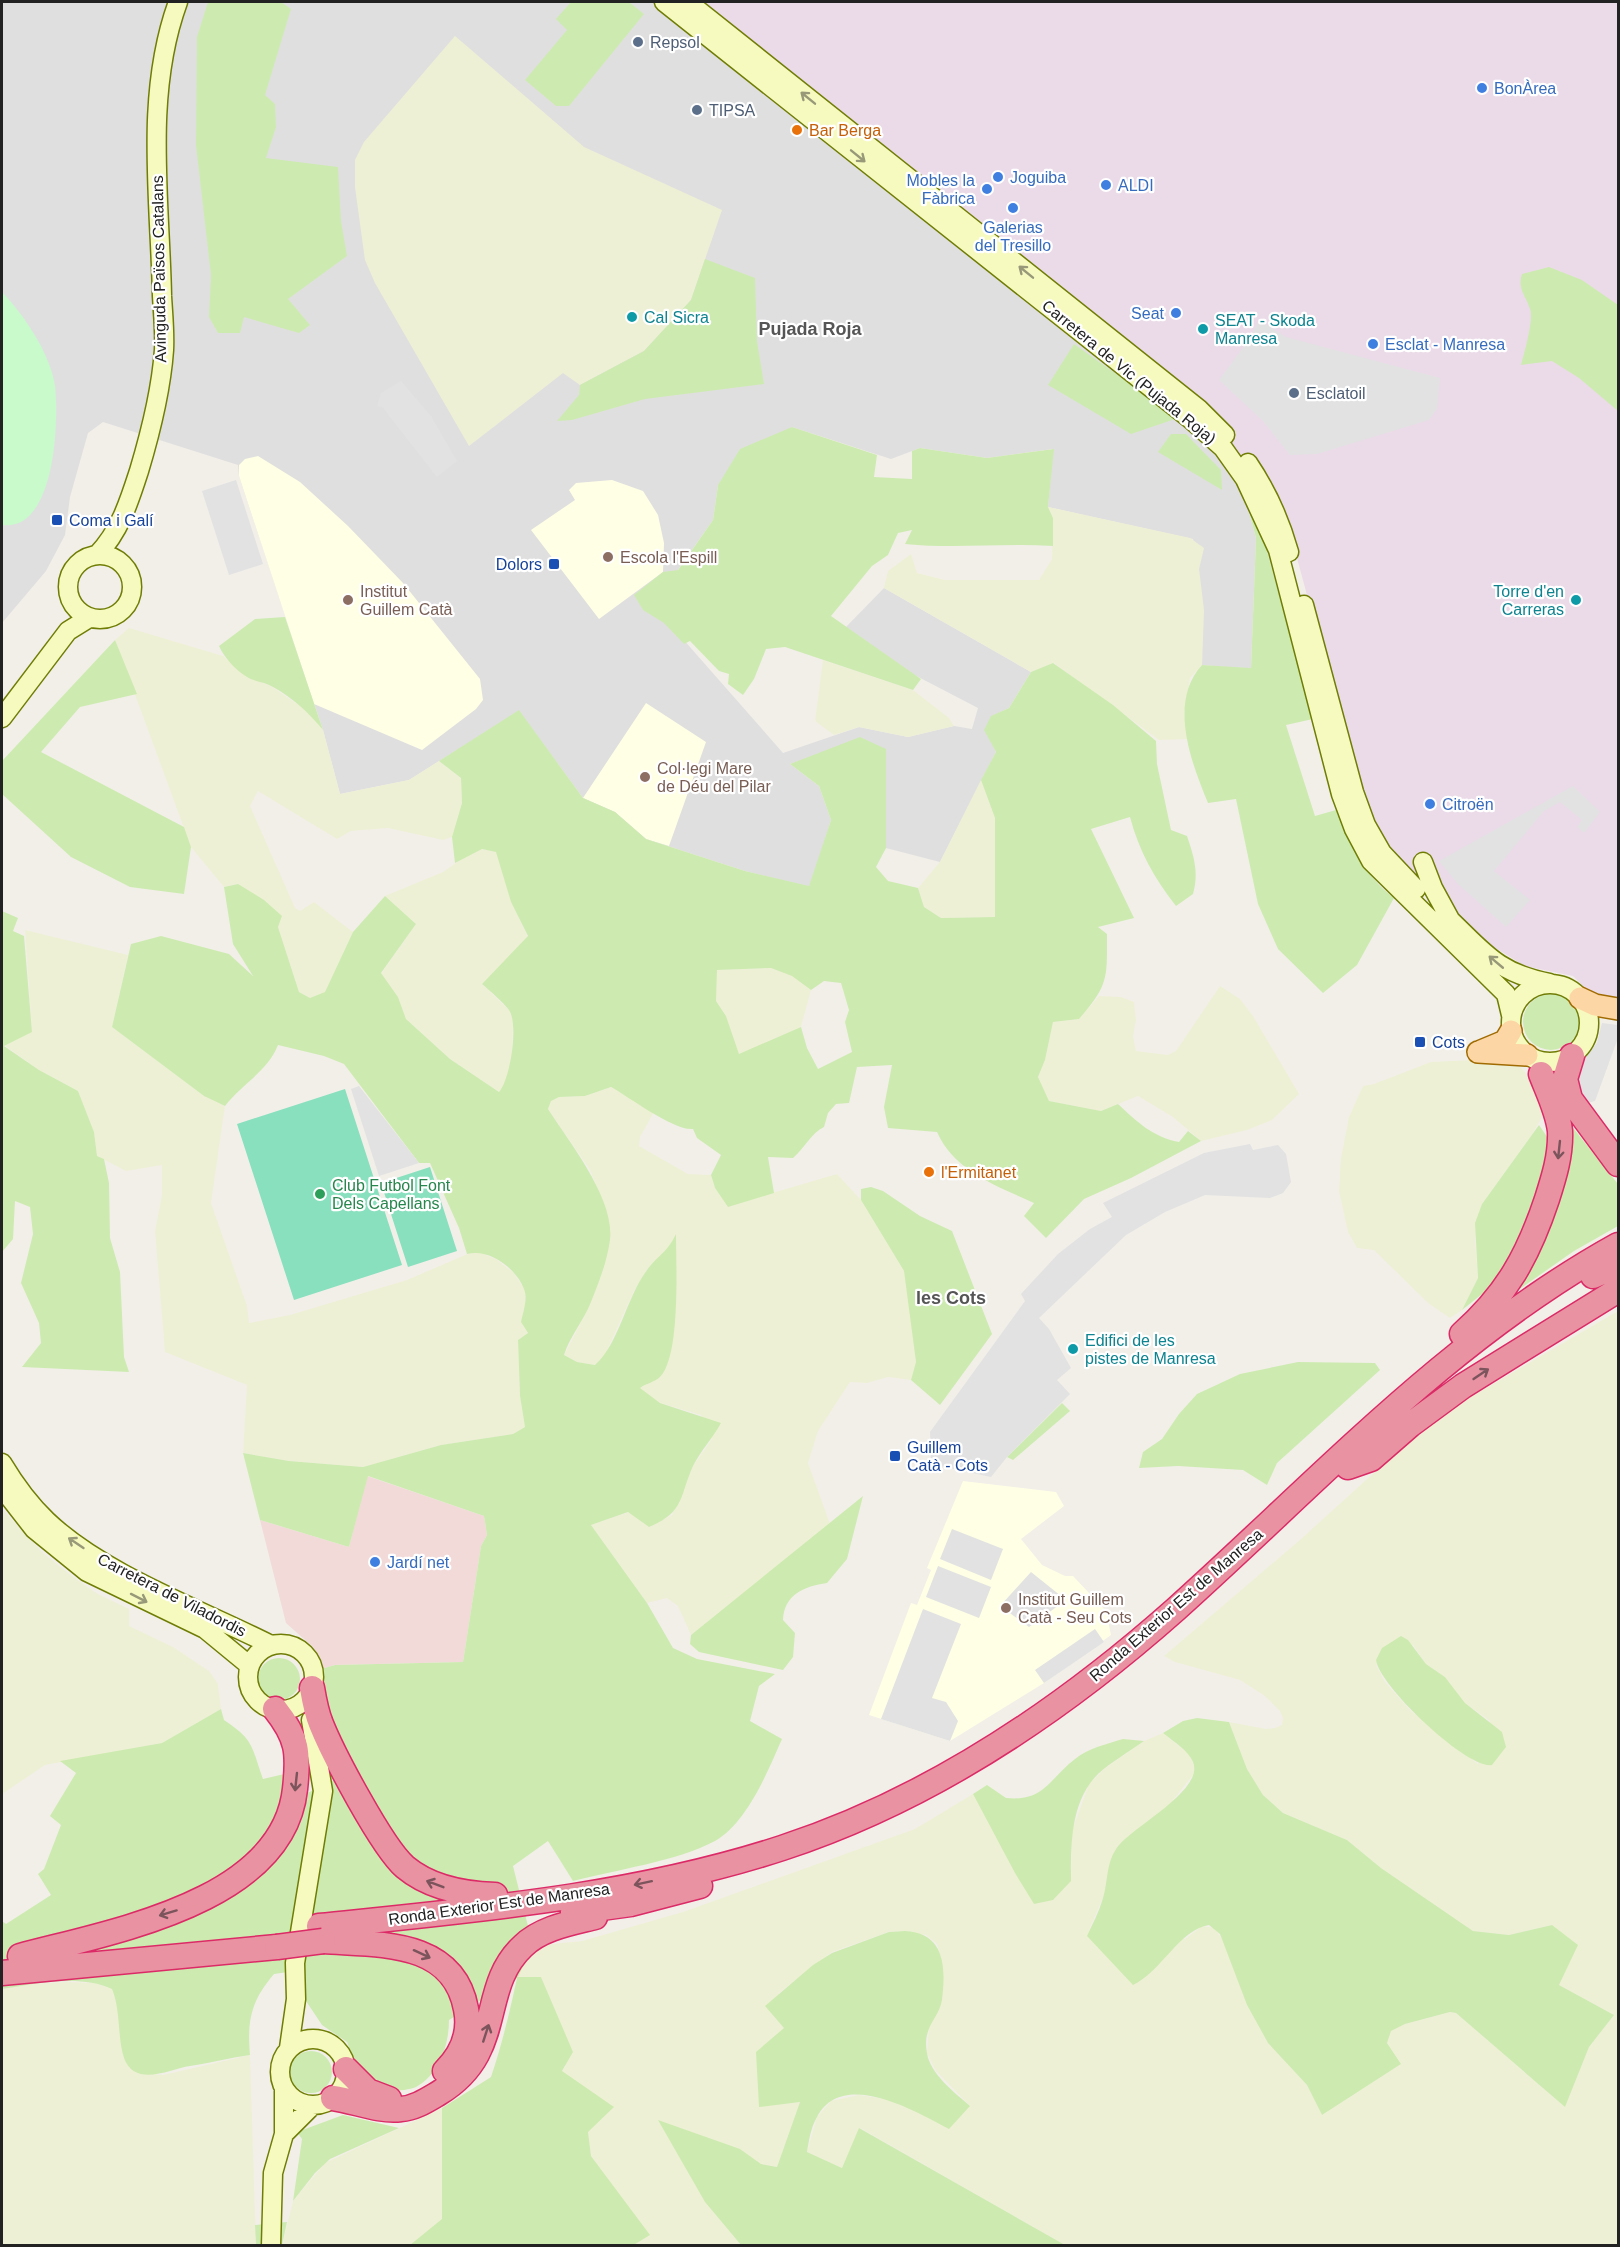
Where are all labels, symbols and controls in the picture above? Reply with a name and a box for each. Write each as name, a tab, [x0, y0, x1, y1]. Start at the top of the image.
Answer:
place label: Repsol	[650, 34, 700, 51]
marker: Repsol	[631, 35, 645, 49]
place label: BonÀrea	[1494, 79, 1556, 97]
marker: BonÀrea	[1475, 81, 1489, 95]
one-way arrow	[800, 91, 816, 104]
place label: TIPSA	[709, 102, 756, 119]
marker: TIPSA	[690, 103, 704, 117]
place label: Bar Berga	[809, 122, 881, 139]
marker: Bar Berga	[790, 123, 804, 137]
one-way arrow	[850, 150, 866, 163]
place label: Joguiba	[1010, 169, 1066, 186]
marker: Joguiba	[991, 170, 1005, 184]
place label: Mobles la Fàbrica	[907, 172, 975, 207]
street label: Avinguda Països Catalans	[149, 175, 169, 363]
place label: ALDI	[1118, 177, 1154, 194]
marker: ALDI	[1099, 178, 1113, 192]
marker: Mobles la Fàbrica	[980, 182, 994, 196]
marker: Galerias del Tresillo	[1006, 201, 1020, 215]
place label: Galerias del Tresillo	[975, 219, 1051, 254]
one-way arrow	[1018, 265, 1034, 278]
street label: Carretera de Vic (Pujada Roja)	[1039, 297, 1219, 447]
place label: Seat	[1131, 305, 1165, 322]
marker: Seat	[1169, 306, 1183, 320]
place label: Cal Sicra	[644, 309, 709, 326]
marker: Cal Sicra	[625, 310, 639, 324]
place label: SEAT - Skoda Manresa	[1215, 312, 1315, 347]
district label: Pujada Roja	[758, 319, 862, 339]
marker: SEAT - Skoda Manresa	[1196, 322, 1210, 336]
place label: Esclat - Manresa	[1385, 336, 1505, 353]
marker: Esclat - Manresa	[1366, 337, 1380, 351]
place label: Esclatoil	[1306, 385, 1366, 402]
marker: Esclatoil	[1287, 386, 1301, 400]
place label: Coma i Galí	[69, 512, 154, 529]
marker: Coma i Galí	[50, 513, 64, 527]
place label: Escola l'Espill	[620, 549, 717, 566]
marker: Escola l'Espill	[601, 550, 615, 564]
place label: Dolors	[496, 556, 542, 573]
marker: Dolors	[547, 557, 561, 571]
place label: Institut Guillem Catà	[360, 583, 453, 618]
place label: Torre d'en Carreras	[1493, 583, 1564, 618]
marker: Institut Guillem Catà	[341, 593, 355, 607]
marker: Torre d'en Carreras	[1569, 593, 1583, 607]
place label: Col·legi Mare de Déu del Pilar	[657, 760, 772, 795]
marker: Col·legi Mare de Déu del Pilar	[638, 770, 652, 784]
place label: Citroën	[1442, 796, 1494, 813]
marker: Citroën	[1423, 797, 1437, 811]
one-way arrow	[1488, 956, 1504, 969]
place label: Cots	[1432, 1034, 1465, 1051]
marker: Cots	[1413, 1035, 1427, 1049]
one-way arrow	[1553, 1140, 1564, 1160]
place label: l'Ermitanet	[941, 1164, 1017, 1181]
marker: l'Ermitanet	[922, 1165, 936, 1179]
place label: Club Futbol Font Dels Capellans	[332, 1177, 451, 1212]
marker: Club Futbol Font Dels Capellans	[313, 1187, 327, 1201]
district label: les Cots	[916, 1288, 986, 1308]
place label: Edifici de les pistes de Manresa	[1085, 1332, 1216, 1367]
marker: Edifici de les pistes de Manresa	[1066, 1342, 1080, 1356]
one-way arrow	[1472, 1368, 1489, 1380]
place label: Guillem Catà - Cots	[907, 1439, 988, 1474]
marker: Guillem Catà - Cots	[888, 1449, 902, 1463]
street label: Ronda Exterior Est de Manresa	[1086, 1525, 1266, 1685]
one-way arrow	[69, 1537, 85, 1549]
street label: Carretera de Viladordis	[95, 1550, 249, 1640]
place label: Jardí net	[387, 1554, 450, 1571]
marker: Jardí net	[368, 1555, 382, 1569]
place label: Institut Guillem Catà - Seu Cots	[1018, 1591, 1132, 1626]
one-way arrow	[130, 1593, 148, 1605]
marker: Institut Guillem Catà - Seu Cots	[999, 1601, 1013, 1615]
one-way arrow	[290, 1772, 301, 1791]
one-way arrow	[426, 1878, 445, 1889]
one-way arrow	[634, 1878, 653, 1889]
street label: Ronda Exterior Est de Manresa	[387, 1880, 611, 1928]
one-way arrow	[159, 1908, 178, 1919]
one-way arrow	[413, 1949, 431, 1961]
one-way arrow	[481, 2024, 492, 2043]

